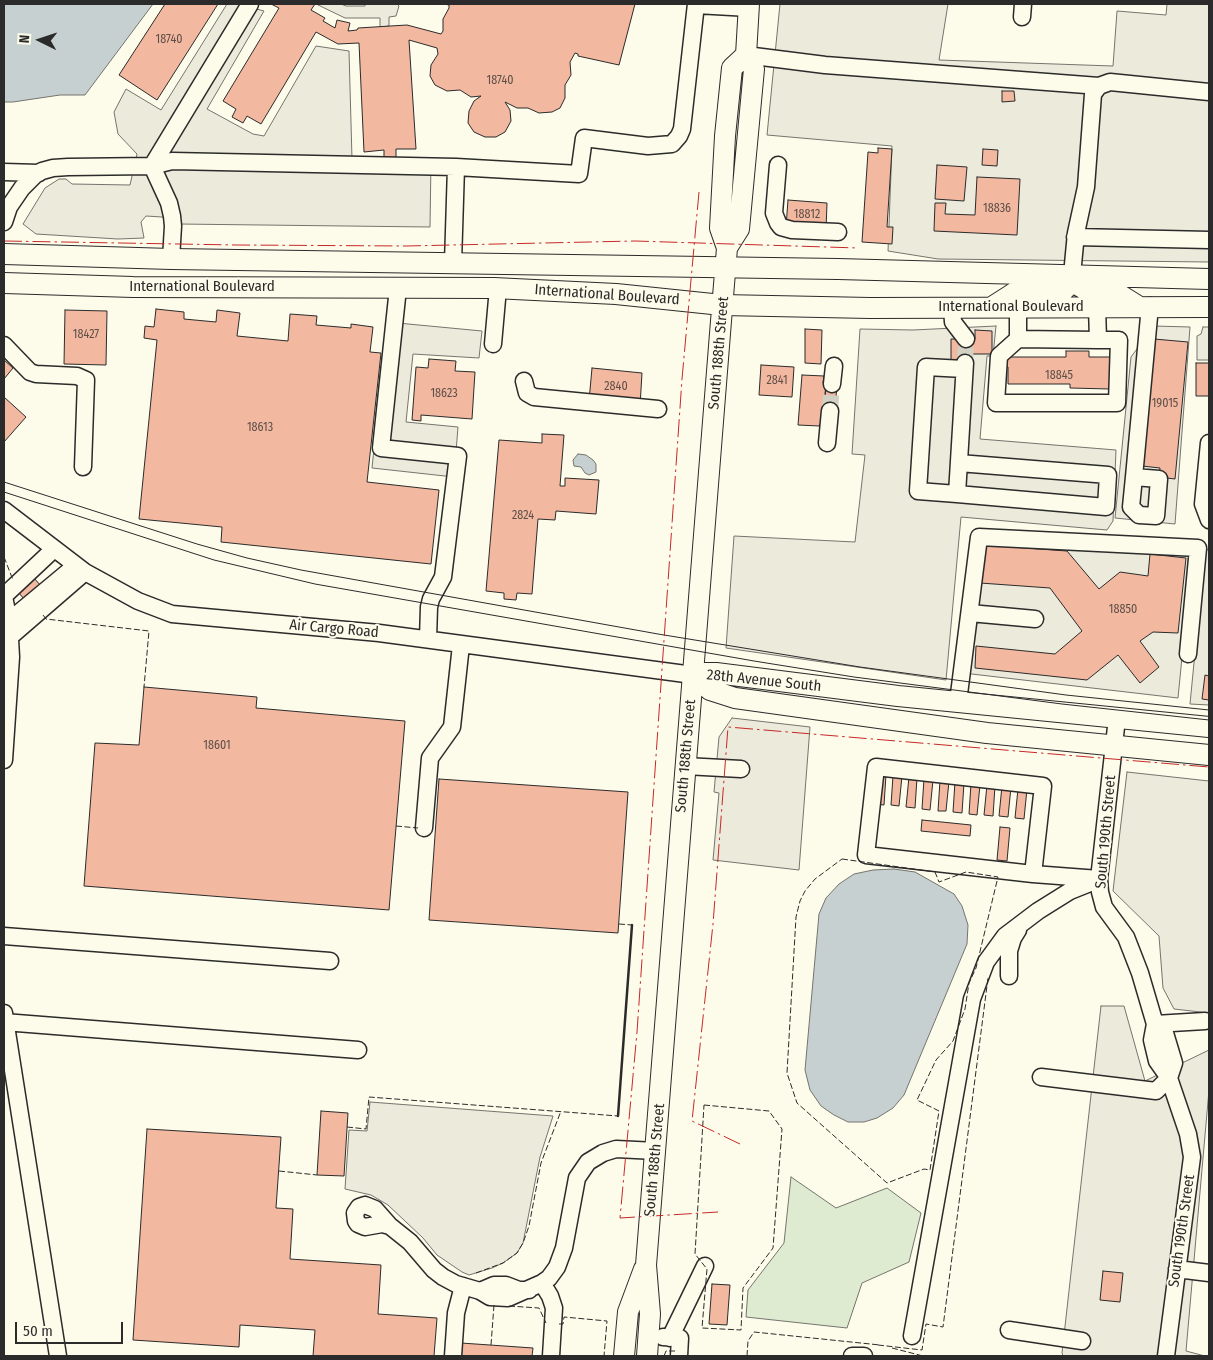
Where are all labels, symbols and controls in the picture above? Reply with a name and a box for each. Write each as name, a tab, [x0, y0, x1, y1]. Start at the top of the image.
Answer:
north arrow	[15, 15, 65, 65]
house number: 18740	[155, 33, 183, 47]
text: N	[16, 34, 33, 44]
house number: 18740	[486, 74, 514, 88]
house number: 18836	[983, 202, 1011, 216]
house number: 18812	[794, 208, 820, 222]
street label: International Boulevard	[129, 278, 275, 296]
street label: International Boulevard	[534, 281, 680, 309]
street label: South 188th Street	[705, 296, 733, 410]
street label: International Boulevard	[938, 298, 1084, 316]
house number: 18427	[73, 328, 99, 342]
house number: 18845	[1045, 369, 1073, 383]
house number: 2841	[766, 374, 788, 388]
house number: 2840	[604, 380, 628, 394]
house number: 18623	[430, 387, 458, 401]
house number: 19015	[1152, 397, 1178, 411]
house number: 18613	[247, 421, 273, 435]
house number: 2824	[512, 509, 534, 523]
house number: 18850	[1109, 603, 1137, 617]
street label: Air Cargo Road	[289, 616, 379, 642]
street label: 28th Avenue South	[706, 666, 822, 696]
street label: South 188th Street	[672, 699, 700, 813]
house number: 18601	[203, 739, 231, 753]
street label: South 190th Street	[1092, 775, 1120, 889]
street label: South 188th Street	[641, 1103, 669, 1217]
street label: South 190th Street	[1165, 1173, 1199, 1289]
scale bar	[18, 1312, 125, 1344]
text: 50 m	[23, 1322, 53, 1340]

